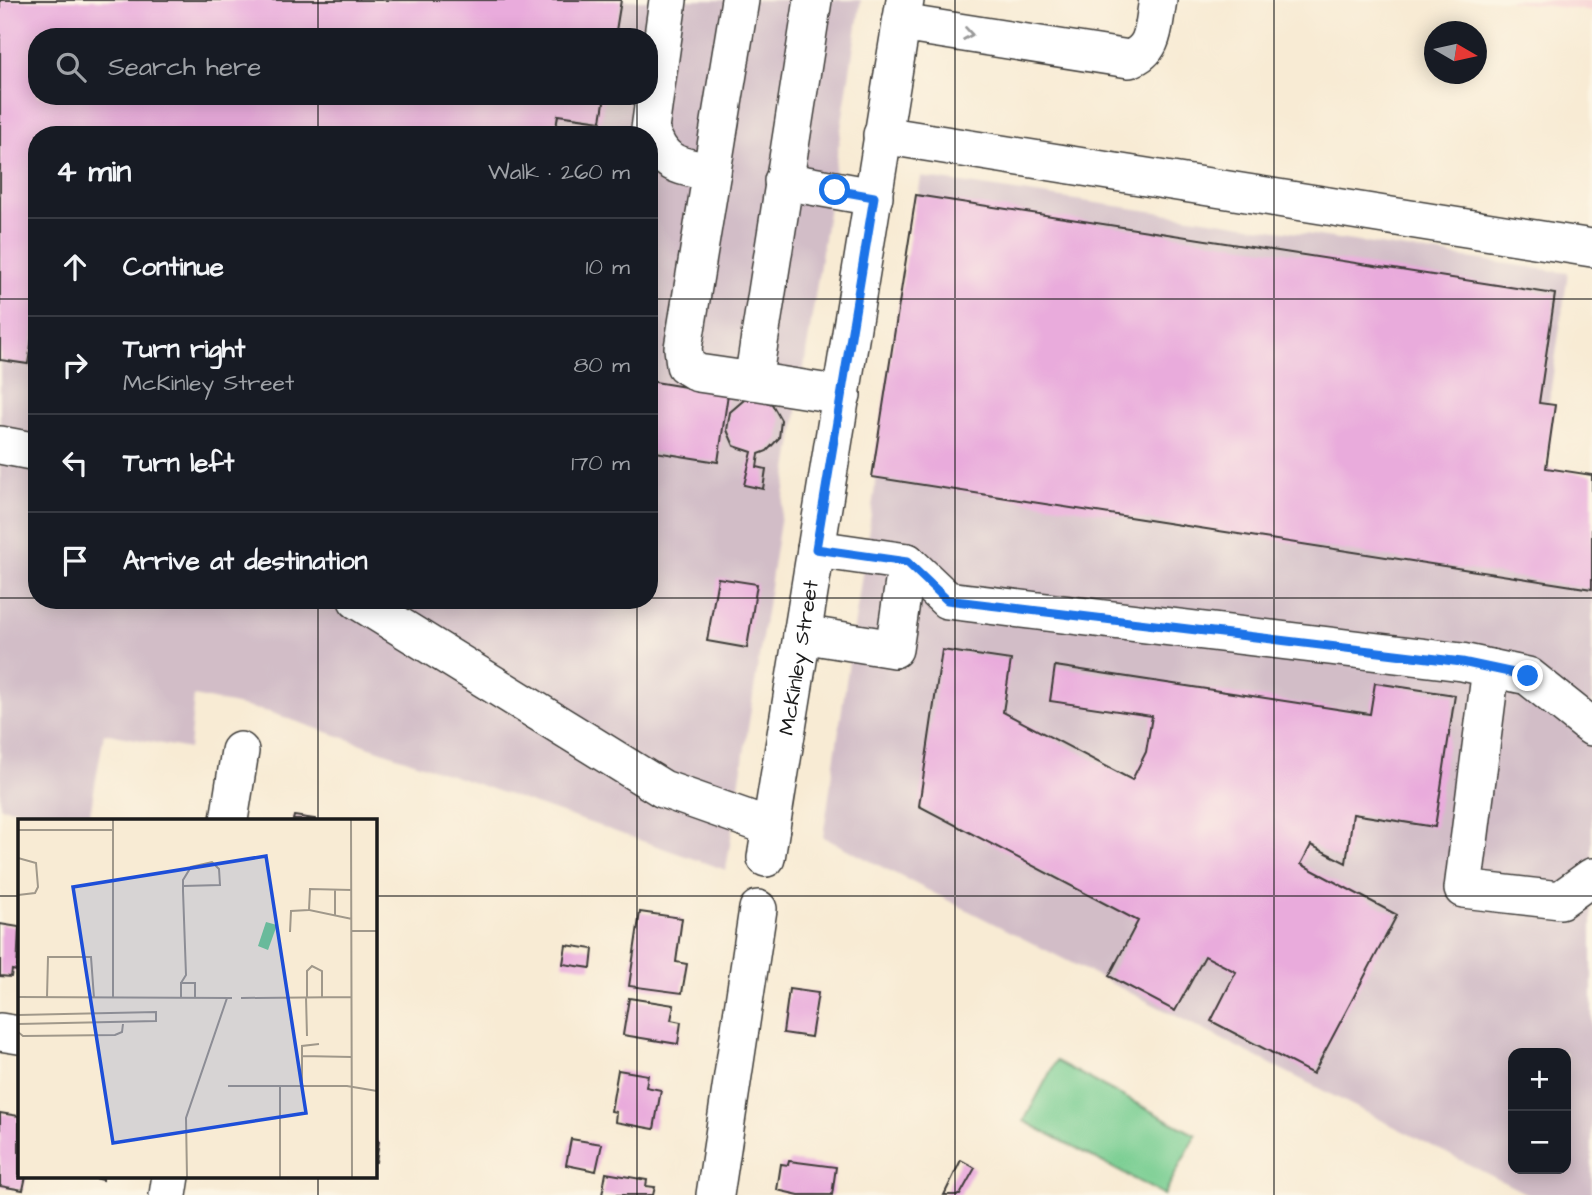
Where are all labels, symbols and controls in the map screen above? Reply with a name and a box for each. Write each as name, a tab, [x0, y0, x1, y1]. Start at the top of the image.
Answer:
north arrow	[1424, 21, 1487, 84]
one-way arrow	[962, 26, 974, 41]
search box	[28, 28, 658, 105]
icon: search	[52, 48, 90, 86]
text: Search here	[108, 49, 261, 85]
text: 4 min	[56, 151, 131, 193]
text: Walk · 260 m	[488, 156, 630, 188]
route start	[819, 174, 850, 205]
icon: ahead	[56, 248, 94, 286]
text: Continue	[123, 249, 224, 285]
text: 10 m	[585, 251, 630, 283]
text: Turn right	[123, 331, 245, 367]
icon: right	[56, 346, 94, 384]
text: 80 m	[573, 349, 630, 381]
text: McKinley Street	[123, 367, 294, 399]
icon: left	[56, 444, 94, 482]
text: Turn left	[123, 445, 234, 481]
text: 170 m	[571, 447, 630, 479]
icon: arrive	[56, 542, 94, 580]
text: Arrive at destination	[123, 543, 368, 579]
street label: McKinley Street	[772, 578, 825, 737]
route end	[1512, 660, 1543, 691]
inset map	[18, 819, 376, 1178]
map controls	[1508, 1048, 1571, 1174]
button: +	[1508, 1048, 1571, 1111]
button: −	[1508, 1111, 1571, 1174]

